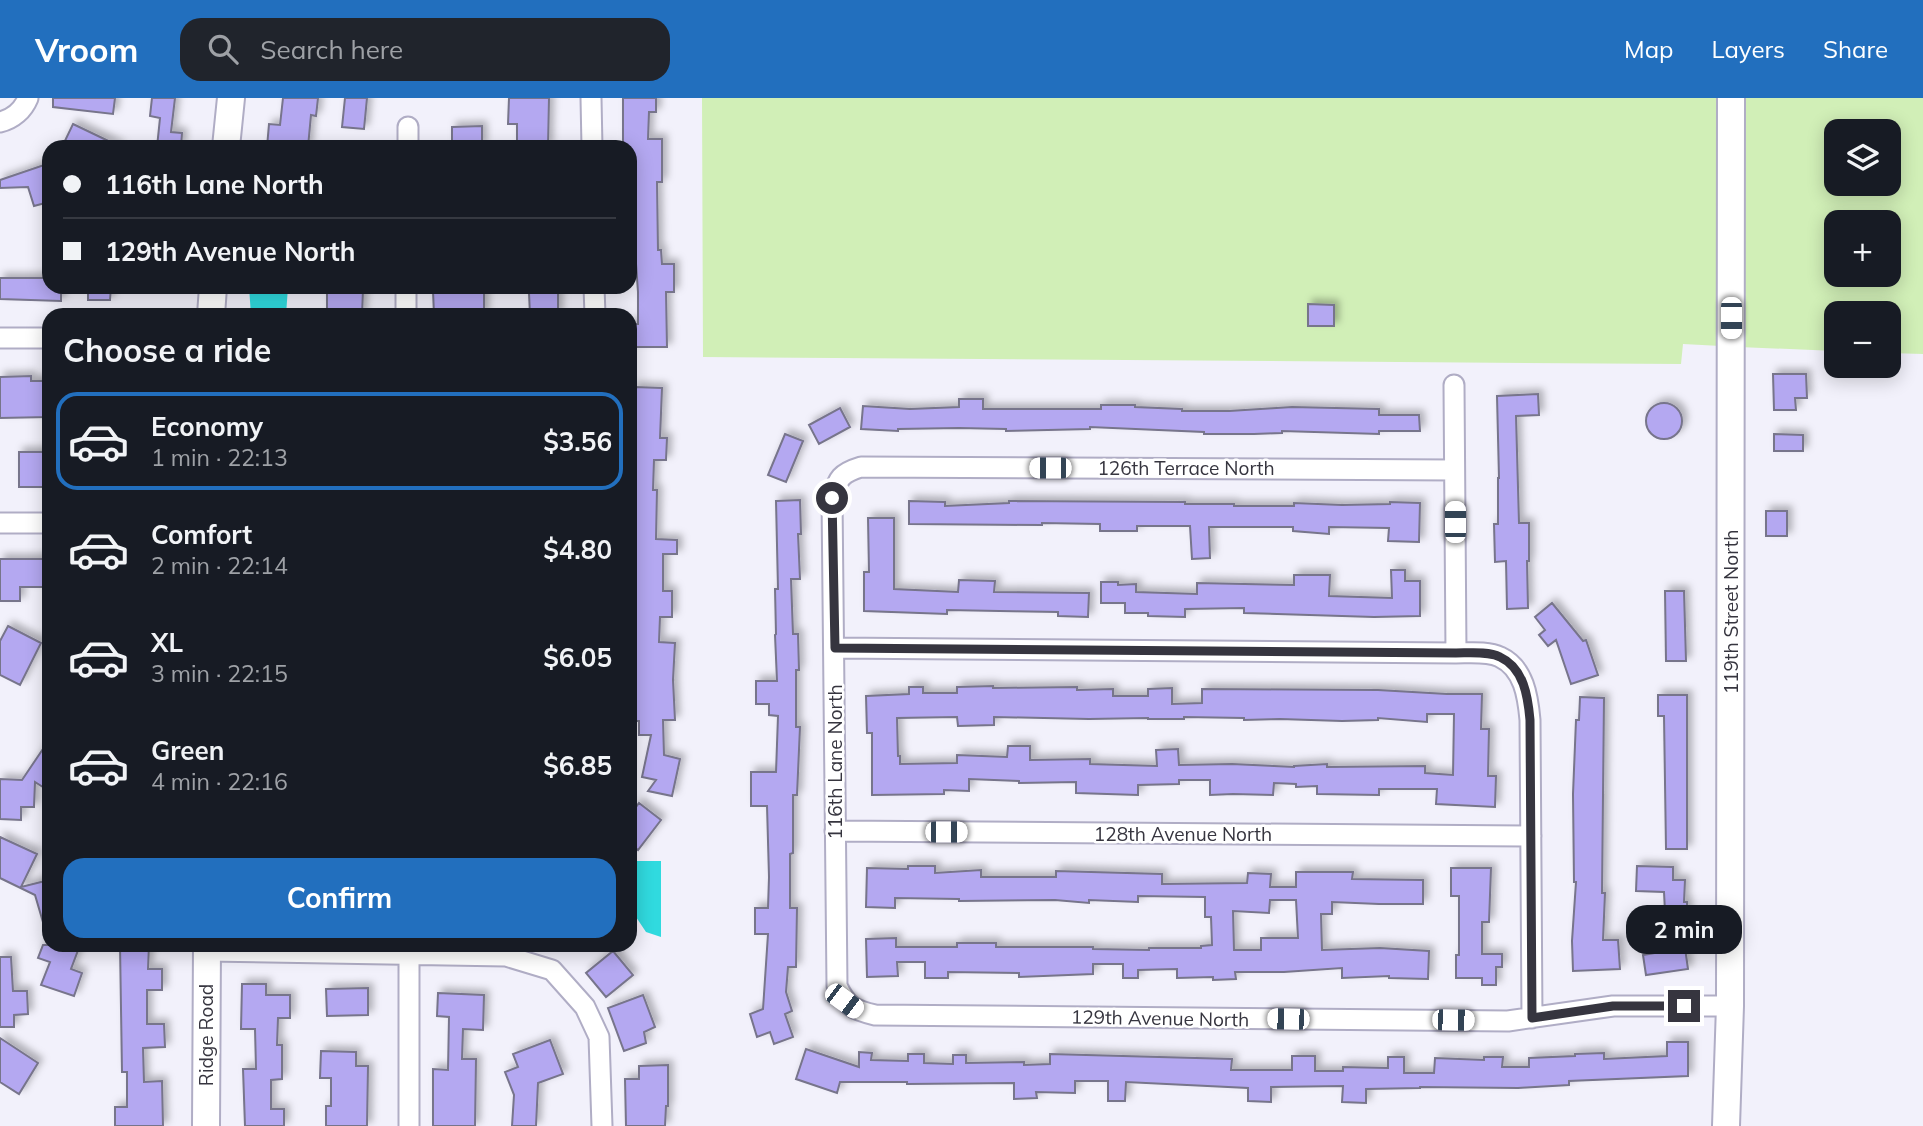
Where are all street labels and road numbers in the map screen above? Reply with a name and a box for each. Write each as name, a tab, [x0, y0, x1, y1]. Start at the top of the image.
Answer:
street label: 126th Terrace North	[1097, 456, 1275, 480]
street label: 119th Street North	[1719, 530, 1743, 694]
street label: 116th Lane North	[823, 684, 847, 840]
street label: 128th Avenue North	[1094, 822, 1272, 846]
street label: Ridge Road	[194, 984, 218, 1086]
street label: 129th Avenue North	[1071, 1004, 1249, 1032]

